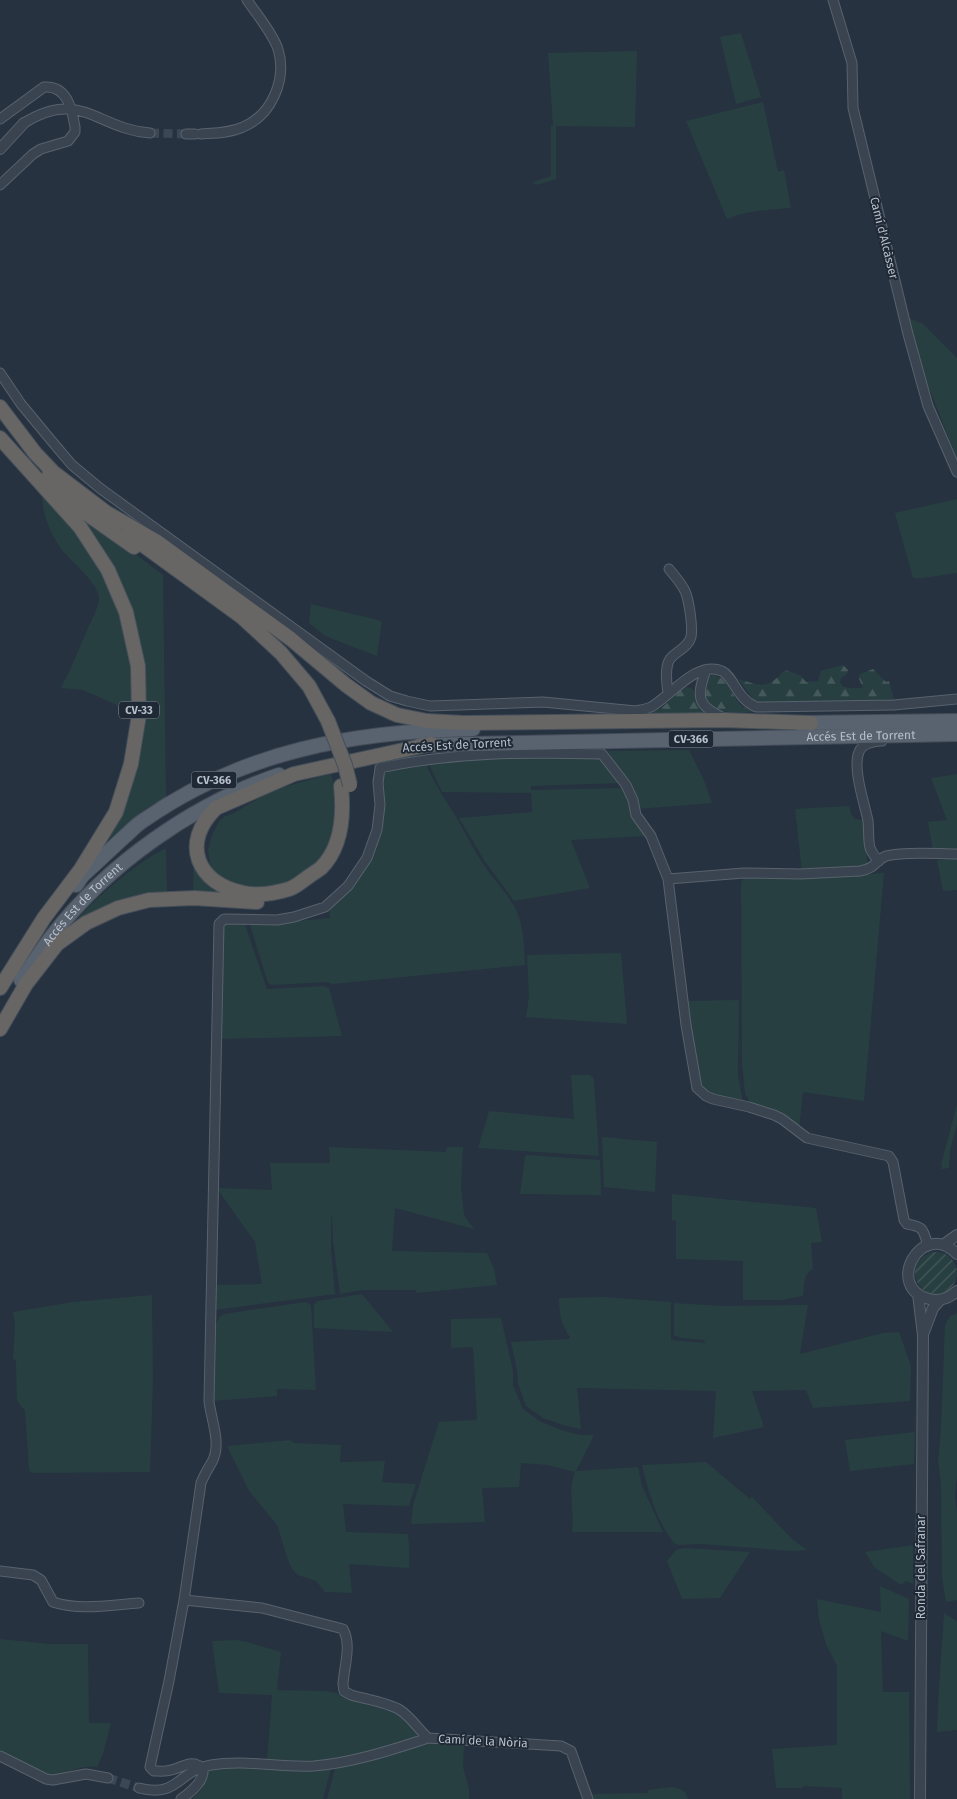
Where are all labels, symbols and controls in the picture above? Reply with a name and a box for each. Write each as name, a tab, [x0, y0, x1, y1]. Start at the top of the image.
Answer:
street label: Camí d'Alcàsser	[867, 196, 901, 281]
road number: CV-33	[119, 702, 159, 718]
street label: Accés Est de Torrent	[806, 728, 916, 744]
road number: CV-366	[668, 731, 714, 748]
street label: Accés Est de Torrent	[402, 735, 512, 755]
road number: CV-366	[192, 772, 236, 788]
street label: Accés Est de Torrent	[40, 860, 126, 948]
street label: Ronda del Safranar	[914, 1514, 928, 1619]
street label: Camí de la Nòria	[438, 1732, 528, 1750]

